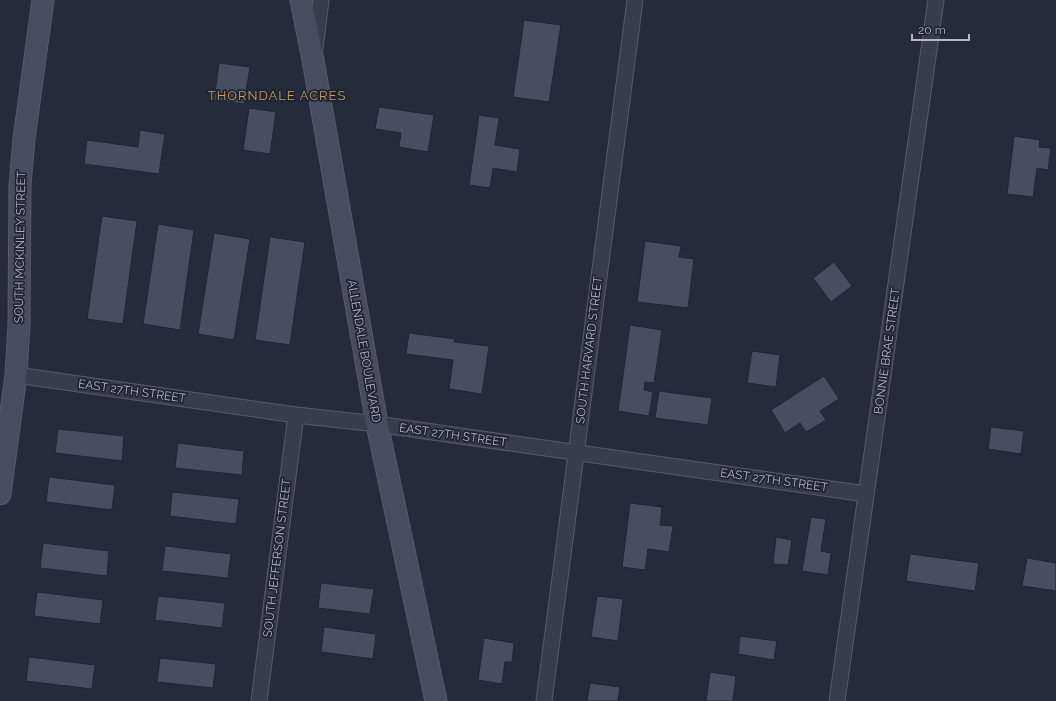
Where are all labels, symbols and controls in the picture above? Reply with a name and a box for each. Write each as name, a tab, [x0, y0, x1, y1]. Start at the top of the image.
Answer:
scale bar	[912, 16, 969, 42]
text: 20 m	[918, 23, 946, 37]
district label: THORNDALE ACRES	[208, 88, 346, 103]
street label: SOUTH MCKINLEY STREET	[12, 170, 28, 323]
street label: SOUTH HARVARD STREET	[573, 275, 605, 425]
street label: ALLENDALE BOULEVARD	[345, 278, 384, 424]
street label: BONNIE BRAE STREET	[871, 286, 903, 415]
street label: EAST 27TH STREET	[77, 377, 187, 406]
street label: EAST 27TH STREET	[398, 421, 508, 450]
street label: EAST 27TH STREET	[719, 466, 829, 495]
street label: SOUTH JEFFERSON STREET	[260, 477, 294, 638]

